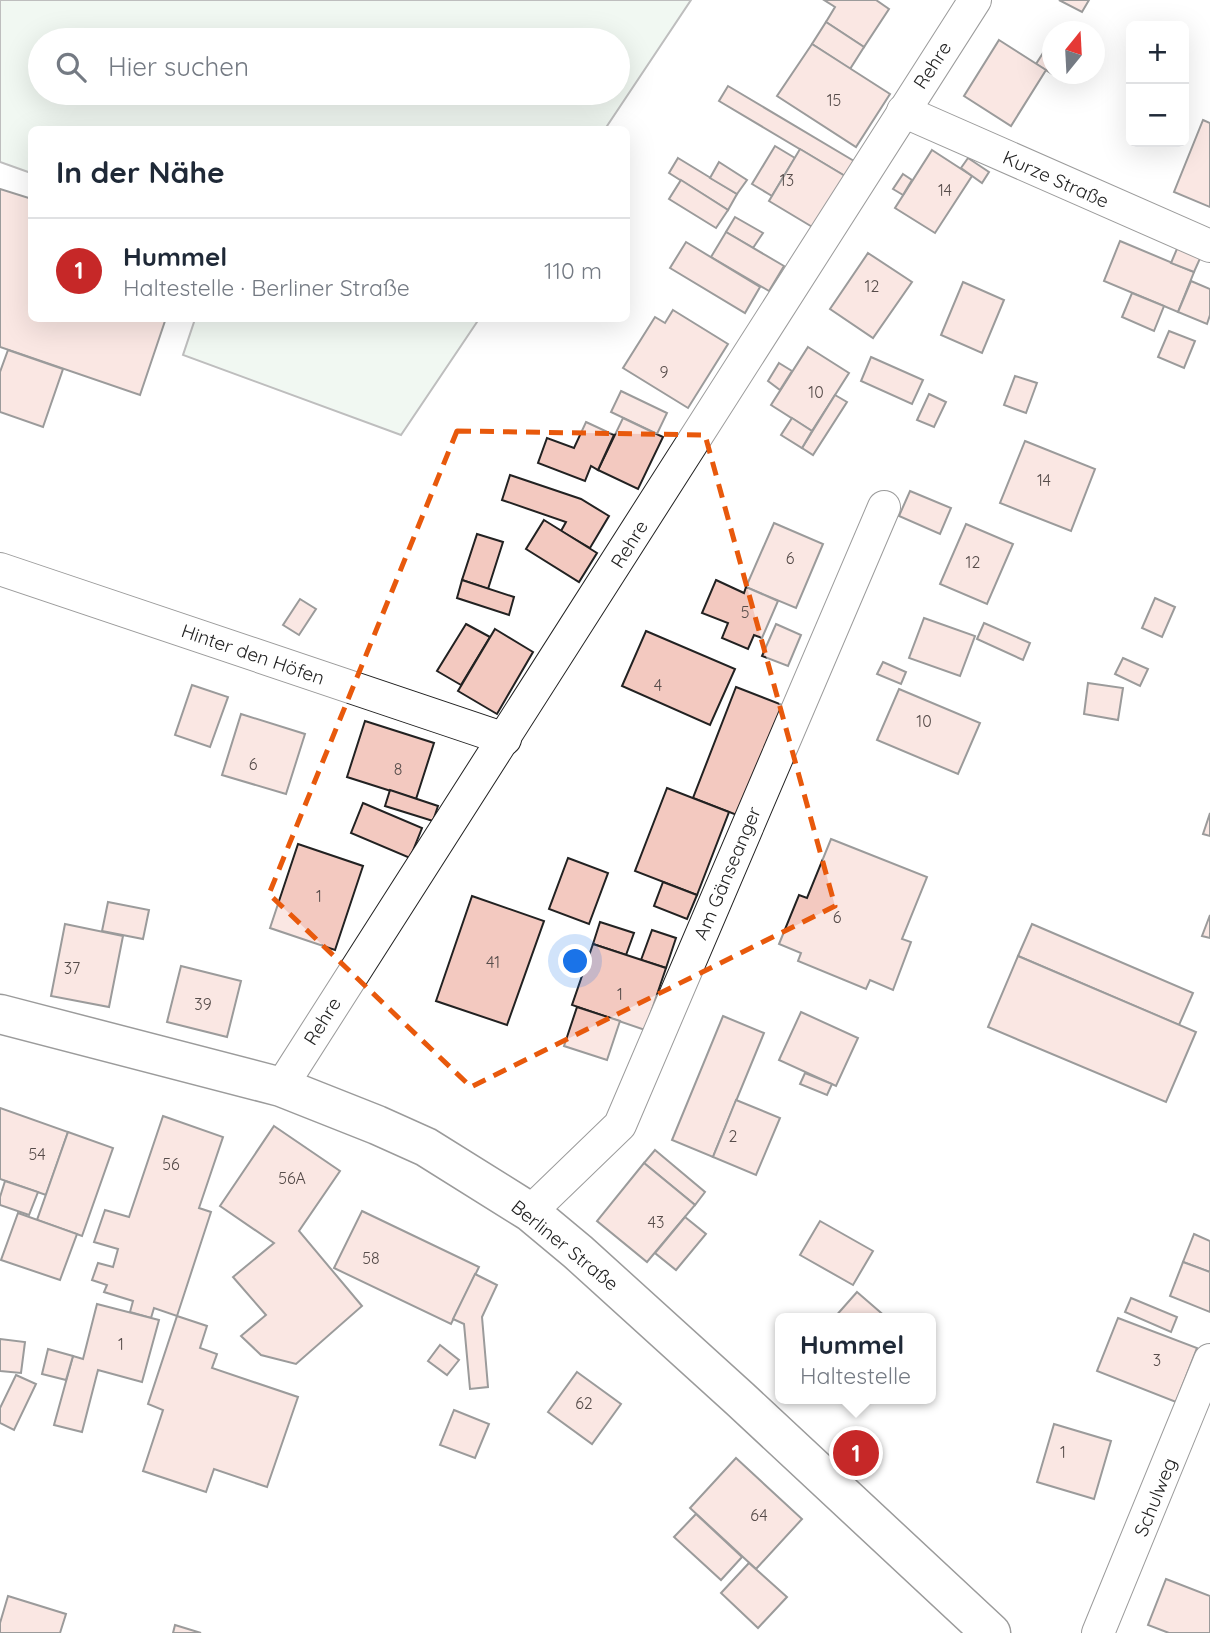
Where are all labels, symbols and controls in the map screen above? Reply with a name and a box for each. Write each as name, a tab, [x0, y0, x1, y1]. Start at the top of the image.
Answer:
north arrow	[1042, 21, 1105, 84]
map controls	[1126, 21, 1189, 147]
button: +	[1126, 21, 1189, 84]
search box	[28, 28, 630, 105]
street label: Rehre	[908, 37, 956, 93]
icon: search	[52, 48, 90, 86]
text: Hier suchen	[108, 50, 249, 83]
button: −	[1126, 84, 1189, 147]
house number: 15	[827, 90, 841, 110]
street label: Kurze Straße	[999, 145, 1113, 213]
text: In der Nähe	[56, 153, 225, 191]
house number: 13	[780, 170, 794, 190]
house number: 14	[938, 180, 952, 200]
text: Hummel	[123, 240, 227, 273]
text: 1	[75, 256, 83, 285]
text: 110 m	[544, 256, 602, 285]
text: Haltestelle · Berliner Straße	[123, 273, 410, 302]
house number: 12	[865, 276, 880, 296]
house number: 9	[660, 362, 669, 382]
house number: 10	[808, 382, 824, 402]
house number: 14	[1037, 470, 1051, 490]
street label: Rehre	[605, 516, 653, 572]
house number: 6	[786, 548, 795, 568]
house number: 12	[966, 552, 981, 572]
house number: 5	[741, 602, 749, 622]
street label: Hinter den Höfen	[178, 618, 328, 690]
house number: 4	[654, 675, 662, 695]
house number: 10	[916, 711, 932, 731]
house number: 6	[249, 754, 258, 774]
house number: 8	[394, 759, 402, 779]
street label: Am Gänseanger	[688, 802, 766, 943]
house number: 1	[316, 886, 322, 906]
house number: 6	[833, 907, 842, 927]
your location	[558, 944, 592, 978]
house number: 41	[486, 952, 500, 972]
house number: 37	[64, 958, 80, 978]
house number: 1	[617, 984, 623, 1004]
street label: Rehre	[298, 993, 346, 1049]
house number: 39	[194, 994, 212, 1014]
house number: 2	[729, 1126, 738, 1146]
house number: 54	[28, 1144, 46, 1164]
house number: 56	[162, 1154, 180, 1174]
house number: 56A	[278, 1168, 306, 1188]
street label: Berliner Straße	[507, 1194, 623, 1296]
house number: 43	[648, 1212, 664, 1232]
house number: 58	[362, 1248, 380, 1268]
popup	[775, 1313, 936, 1404]
text: Hummel	[800, 1328, 904, 1361]
house number: 1	[118, 1334, 124, 1354]
house number: 3	[1153, 1350, 1161, 1370]
text: Haltestelle	[800, 1361, 911, 1390]
house number: 62	[575, 1393, 593, 1413]
pin: 1	[833, 1427, 879, 1479]
house number: 1	[1060, 1442, 1066, 1462]
street label: Schulweg	[1128, 1454, 1182, 1540]
house number: 64	[750, 1505, 768, 1525]

